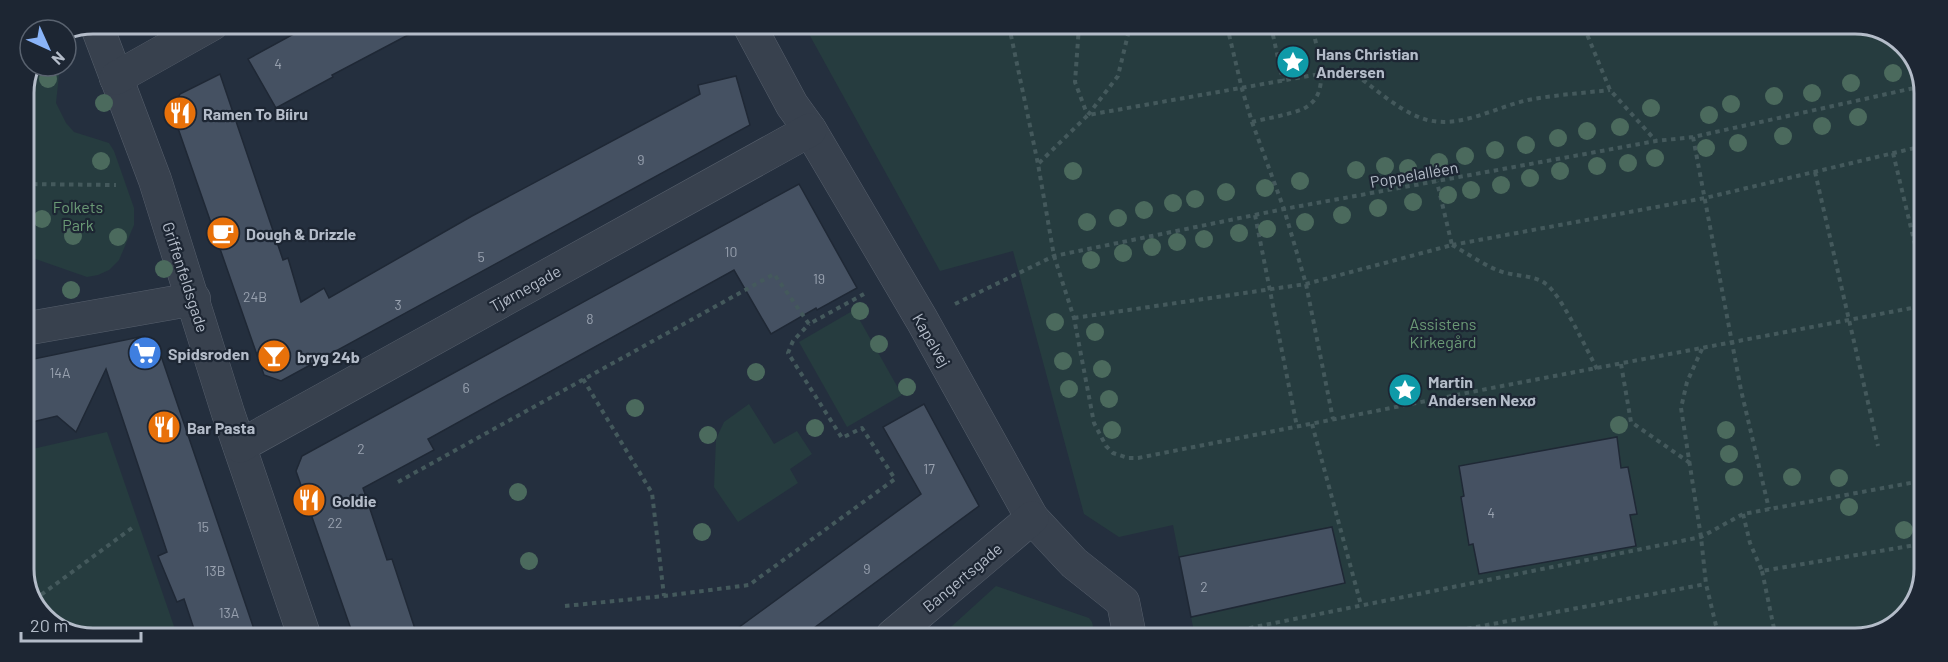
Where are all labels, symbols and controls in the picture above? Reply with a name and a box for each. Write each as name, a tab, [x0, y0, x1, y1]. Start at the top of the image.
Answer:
north arrow	[18, 18, 78, 78]
place icon: Hans Christian Andersen	[1275, 44, 1311, 80]
place label: Hans Christian Andersen	[1316, 44, 1419, 81]
text: N	[48, 48, 69, 69]
house number: 4	[274, 55, 282, 72]
restaurant icon: Ramen To Bíiru	[162, 95, 198, 131]
place label: Ramen To Bíiru	[203, 104, 308, 123]
house number: 9	[637, 151, 645, 168]
street label: Poppelalléen	[1369, 157, 1459, 191]
park label: Folkets Park	[53, 197, 103, 234]
cafe icon: Dough & Drizzle	[205, 215, 241, 251]
street label: Griffenfeldsgade	[159, 219, 213, 335]
place label: Dough & Drizzle	[246, 224, 357, 243]
house number: 10	[725, 243, 737, 260]
house number: 5	[477, 248, 485, 265]
street label: Tjørnegade	[486, 261, 564, 315]
house number: 19	[813, 270, 825, 287]
house number: 24B	[243, 288, 267, 305]
house number: 3	[394, 296, 402, 313]
house number: 8	[586, 310, 594, 327]
street label: Kapelvej	[909, 310, 955, 370]
park label: Assistens Kirkegård	[1409, 314, 1477, 351]
supermarket icon: Spidsroden	[127, 335, 163, 371]
bar icon: bryg 24b	[256, 338, 292, 374]
place label: Spidsroden	[168, 344, 249, 363]
place label: bryg 24b	[297, 347, 360, 366]
house number: 14A	[49, 364, 71, 381]
place icon: Martin Andersen Nexø	[1387, 372, 1423, 408]
place label: Martin Andersen Nexø	[1428, 372, 1536, 409]
house number: 6	[462, 379, 470, 396]
restaurant icon: Bar Pasta	[146, 409, 182, 445]
place label: Bar Pasta	[187, 418, 255, 437]
house number: 2	[357, 440, 365, 457]
house number: 17	[923, 460, 935, 477]
restaurant icon: Goldie	[291, 482, 327, 518]
place label: Goldie	[332, 491, 377, 510]
house number: 4	[1487, 504, 1495, 521]
house number: 22	[327, 514, 343, 531]
house number: 15	[197, 518, 209, 535]
street label: Bangertsgade	[919, 538, 1005, 616]
house number: 9	[863, 560, 871, 577]
house number: 13B	[205, 562, 225, 579]
house number: 2	[1200, 578, 1208, 595]
house number: 13A	[219, 604, 240, 621]
scale bar	[21, 605, 141, 643]
text: 20 m	[30, 614, 68, 636]

